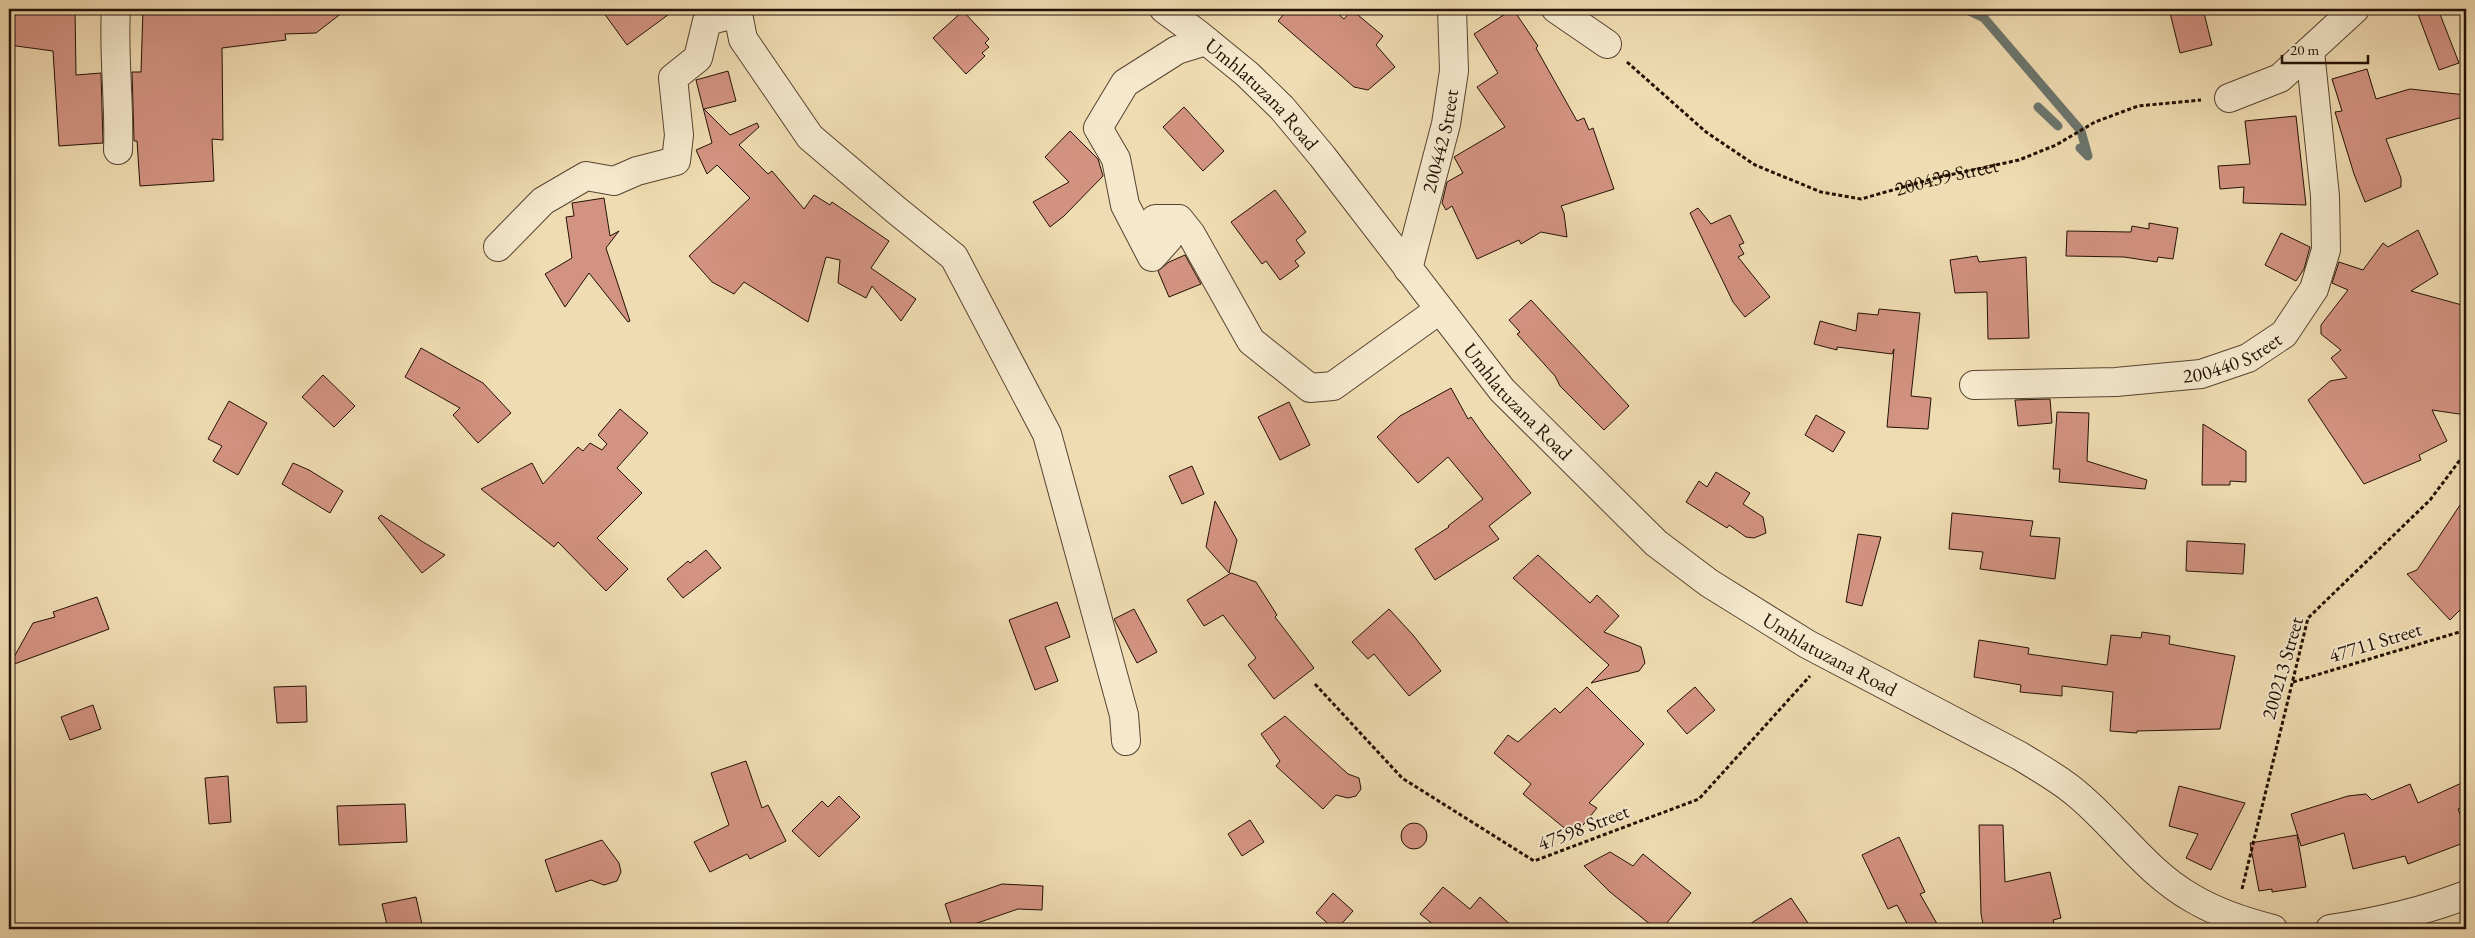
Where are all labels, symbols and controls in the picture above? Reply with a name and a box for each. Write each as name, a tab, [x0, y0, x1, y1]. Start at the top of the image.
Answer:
street label: Umhlatuzana Road	[1200, 32, 1325, 156]
scale bar	[2282, 32, 2369, 64]
text: 20 m	[2290, 40, 2319, 59]
street label: 200442 Street	[1415, 87, 1464, 196]
street label: 200439 Street	[1892, 152, 2001, 202]
street label: 200440 Street	[2182, 326, 2287, 389]
street label: Umhlatuzana Road	[1458, 338, 1579, 466]
street label: Umhlatuzana Road	[1758, 607, 1903, 703]
street label: 200213 Street	[2255, 613, 2309, 722]
street label: 47711 Street	[2325, 615, 2425, 668]
street label: 47598 Street	[1534, 797, 1633, 856]

